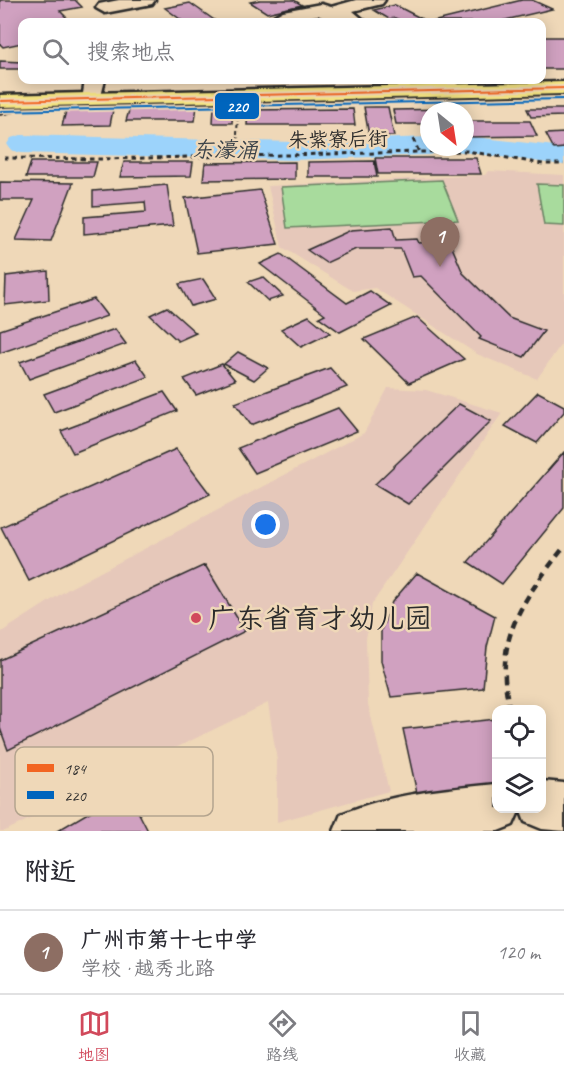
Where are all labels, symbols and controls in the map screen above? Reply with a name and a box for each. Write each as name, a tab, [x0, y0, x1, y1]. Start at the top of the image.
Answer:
search box	[18, 18, 546, 84]
icon: search	[39, 35, 72, 68]
text: 搜索地点	[87, 38, 175, 66]
line badge: 220	[214, 92, 260, 120]
text: 220	[226, 97, 250, 117]
north arrow	[420, 102, 474, 156]
street label: 朱紫寮后街	[288, 126, 388, 153]
water label: 东濠涌	[192, 135, 259, 165]
pin: 1	[420, 218, 460, 267]
your location	[251, 510, 280, 539]
place label: 广东省育才幼儿园	[208, 601, 432, 636]
marker: 广东省育才幼儿园	[189, 611, 203, 625]
map controls	[492, 705, 546, 813]
button: locate	[492, 705, 546, 759]
legend	[15, 747, 213, 816]
text: 184	[64, 759, 87, 779]
button: layers	[492, 759, 546, 813]
text: 220	[64, 786, 87, 806]
text: 附近	[24, 855, 76, 888]
text: 广州市第十七中学	[81, 926, 257, 954]
text: 1	[39, 940, 48, 965]
text: 120 m	[497, 940, 540, 965]
text: 学校 · 越秀北路	[81, 956, 214, 981]
tab: 地图	[78, 1007, 111, 1065]
tab: 路线	[266, 1007, 299, 1065]
tab: 收藏	[454, 1007, 487, 1065]

